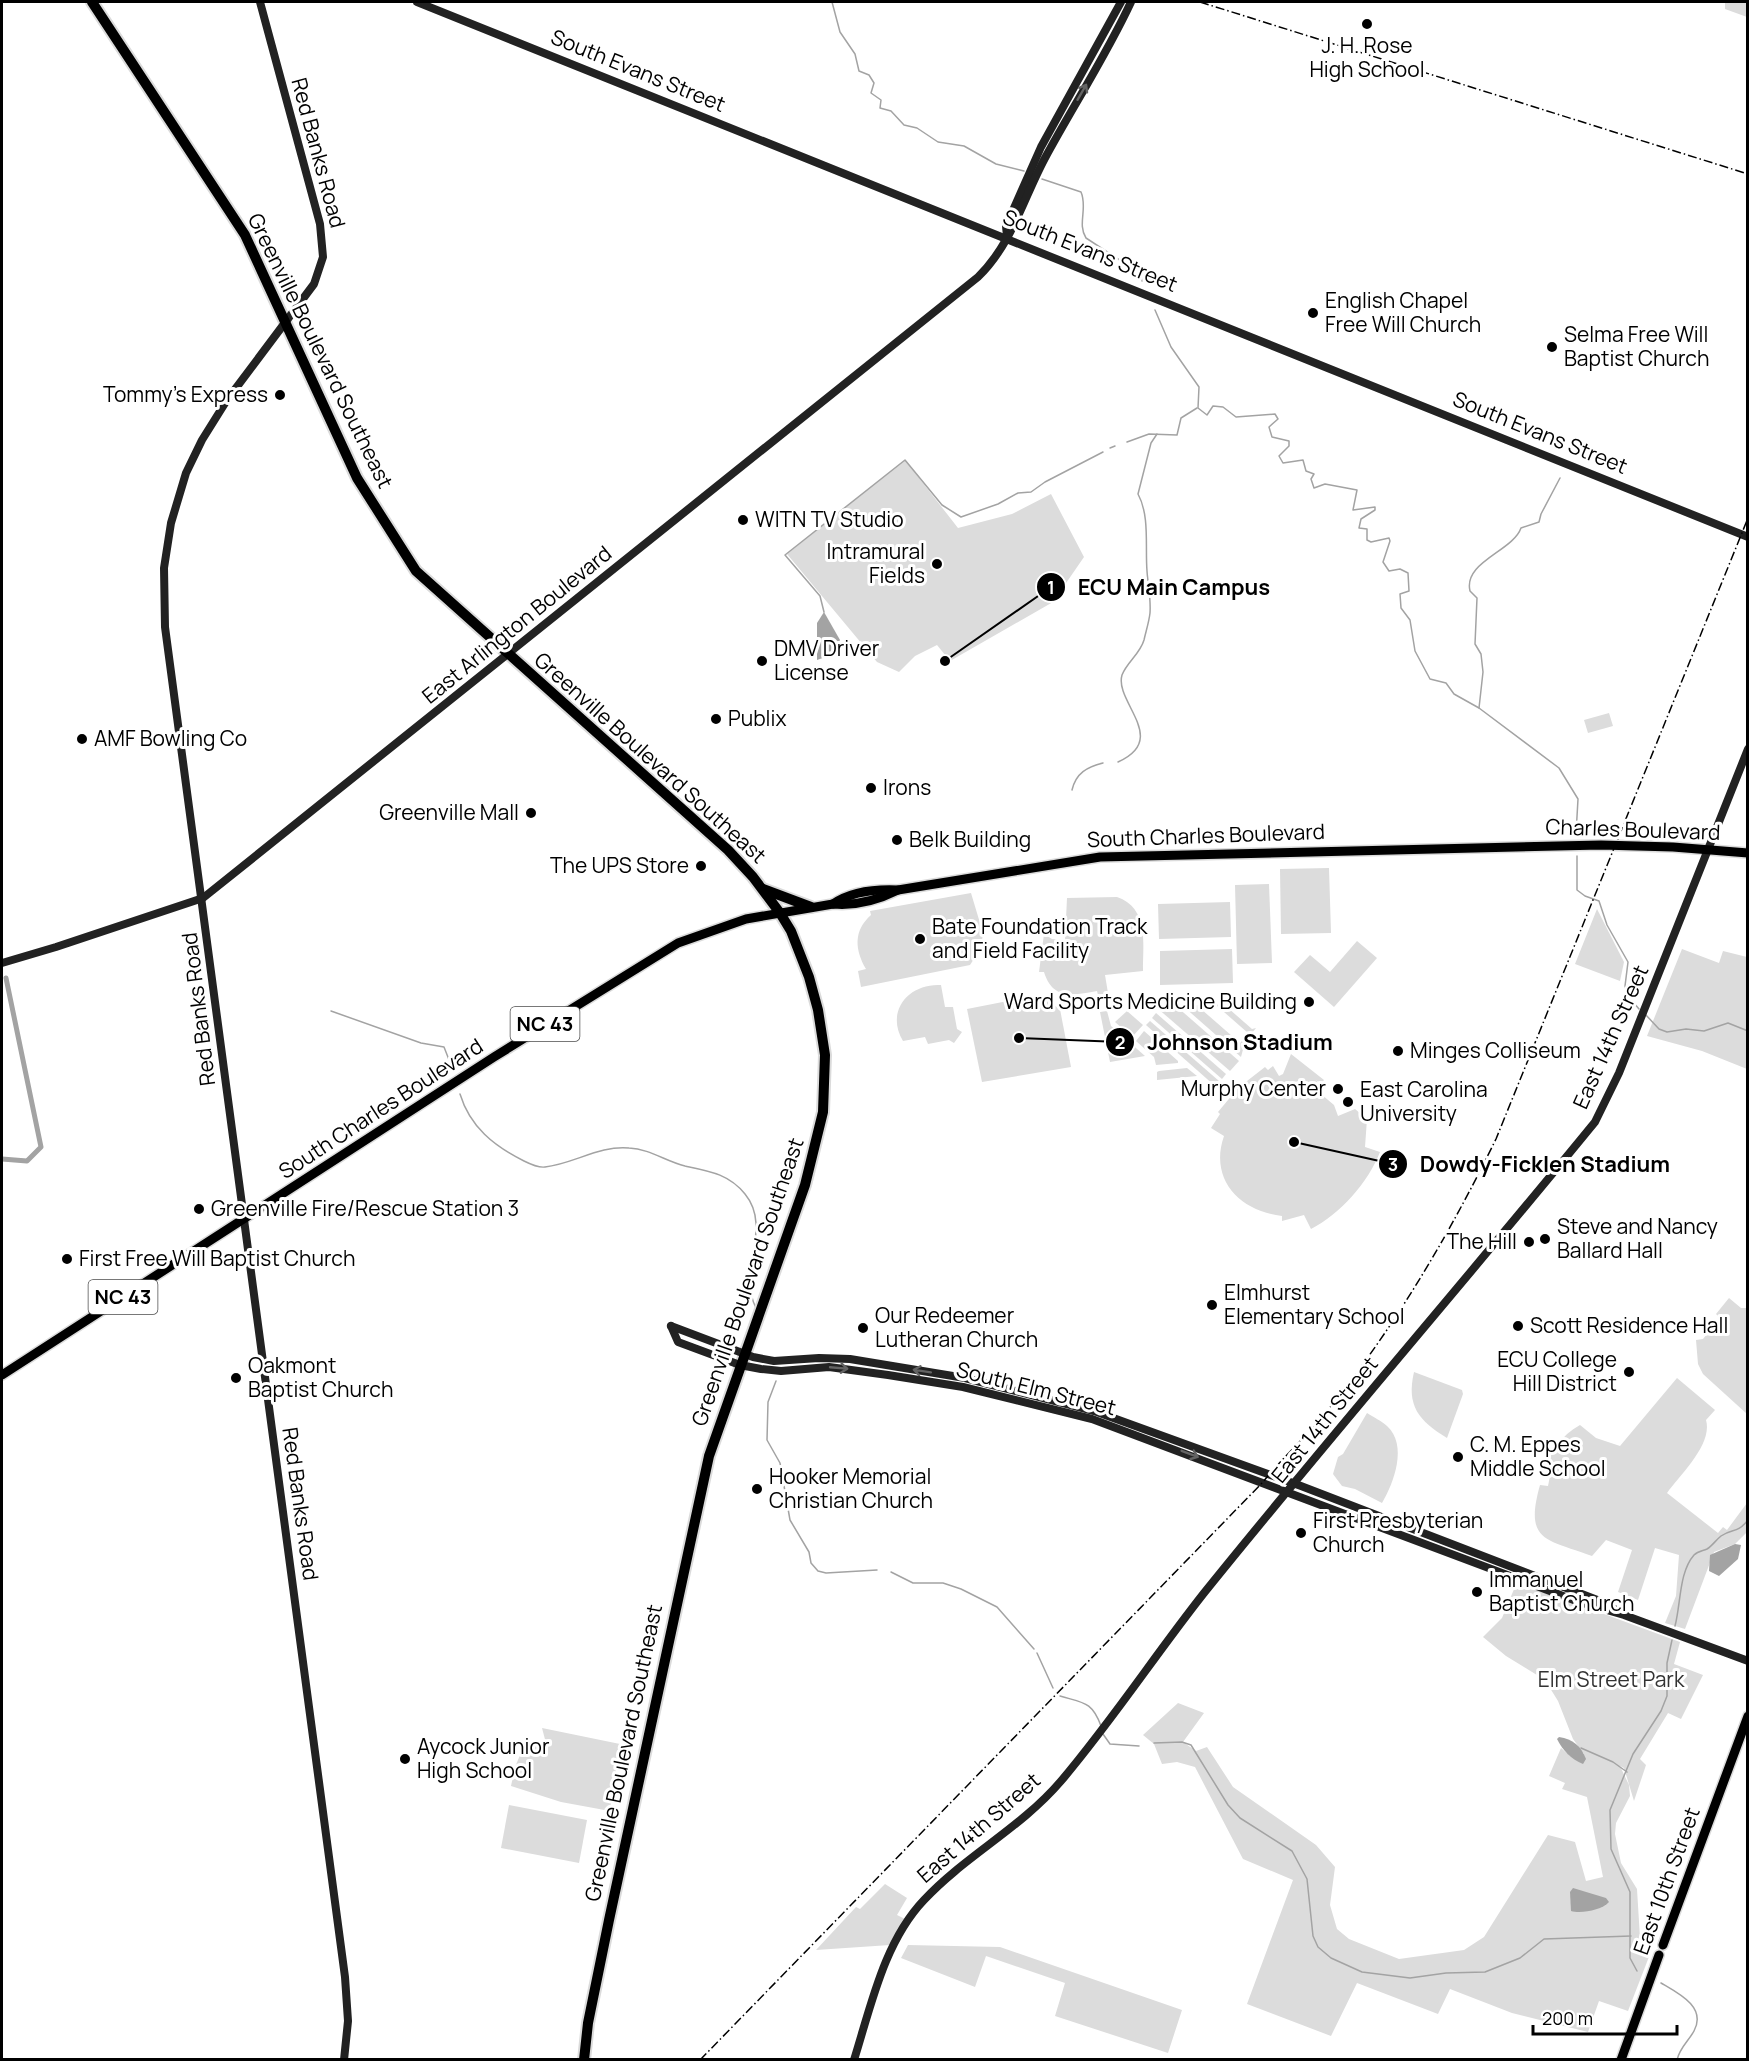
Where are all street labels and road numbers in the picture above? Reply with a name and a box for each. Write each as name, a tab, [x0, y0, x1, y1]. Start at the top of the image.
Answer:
street label: South Evans Street	[547, 22, 730, 118]
street label: Red Banks Road	[285, 75, 352, 231]
street label: South Evans Street	[999, 202, 1182, 298]
street label: Greenville Boulevard Southeast	[242, 208, 400, 493]
street label: South Evans Street	[1449, 384, 1632, 480]
street label: East Arlington Boulevard	[416, 539, 617, 709]
street label: Greenville Boulevard Southeast	[529, 646, 773, 869]
street label: Charles Boulevard	[1545, 812, 1721, 846]
street label: South Charles Boulevard	[1086, 817, 1325, 853]
street label: Red Banks Road	[175, 931, 221, 1087]
street label: East 14th Street	[1566, 960, 1654, 1113]
road number: NC 43	[510, 1007, 580, 1041]
street label: South Charles Boulevard	[273, 1032, 488, 1185]
street label: Greenville Boulevard Southeast	[685, 1134, 810, 1429]
road number: NC 43	[88, 1280, 158, 1314]
street label: East 14th Street	[1265, 1350, 1384, 1488]
street label: South Elm Street	[954, 1355, 1119, 1421]
street label: Red Banks Road	[276, 1425, 326, 1582]
street label: Greenville Boulevard Southeast	[578, 1602, 668, 1904]
street label: East 14th Street	[911, 1766, 1046, 1889]
street label: East 10th Street	[1626, 1803, 1706, 1958]

